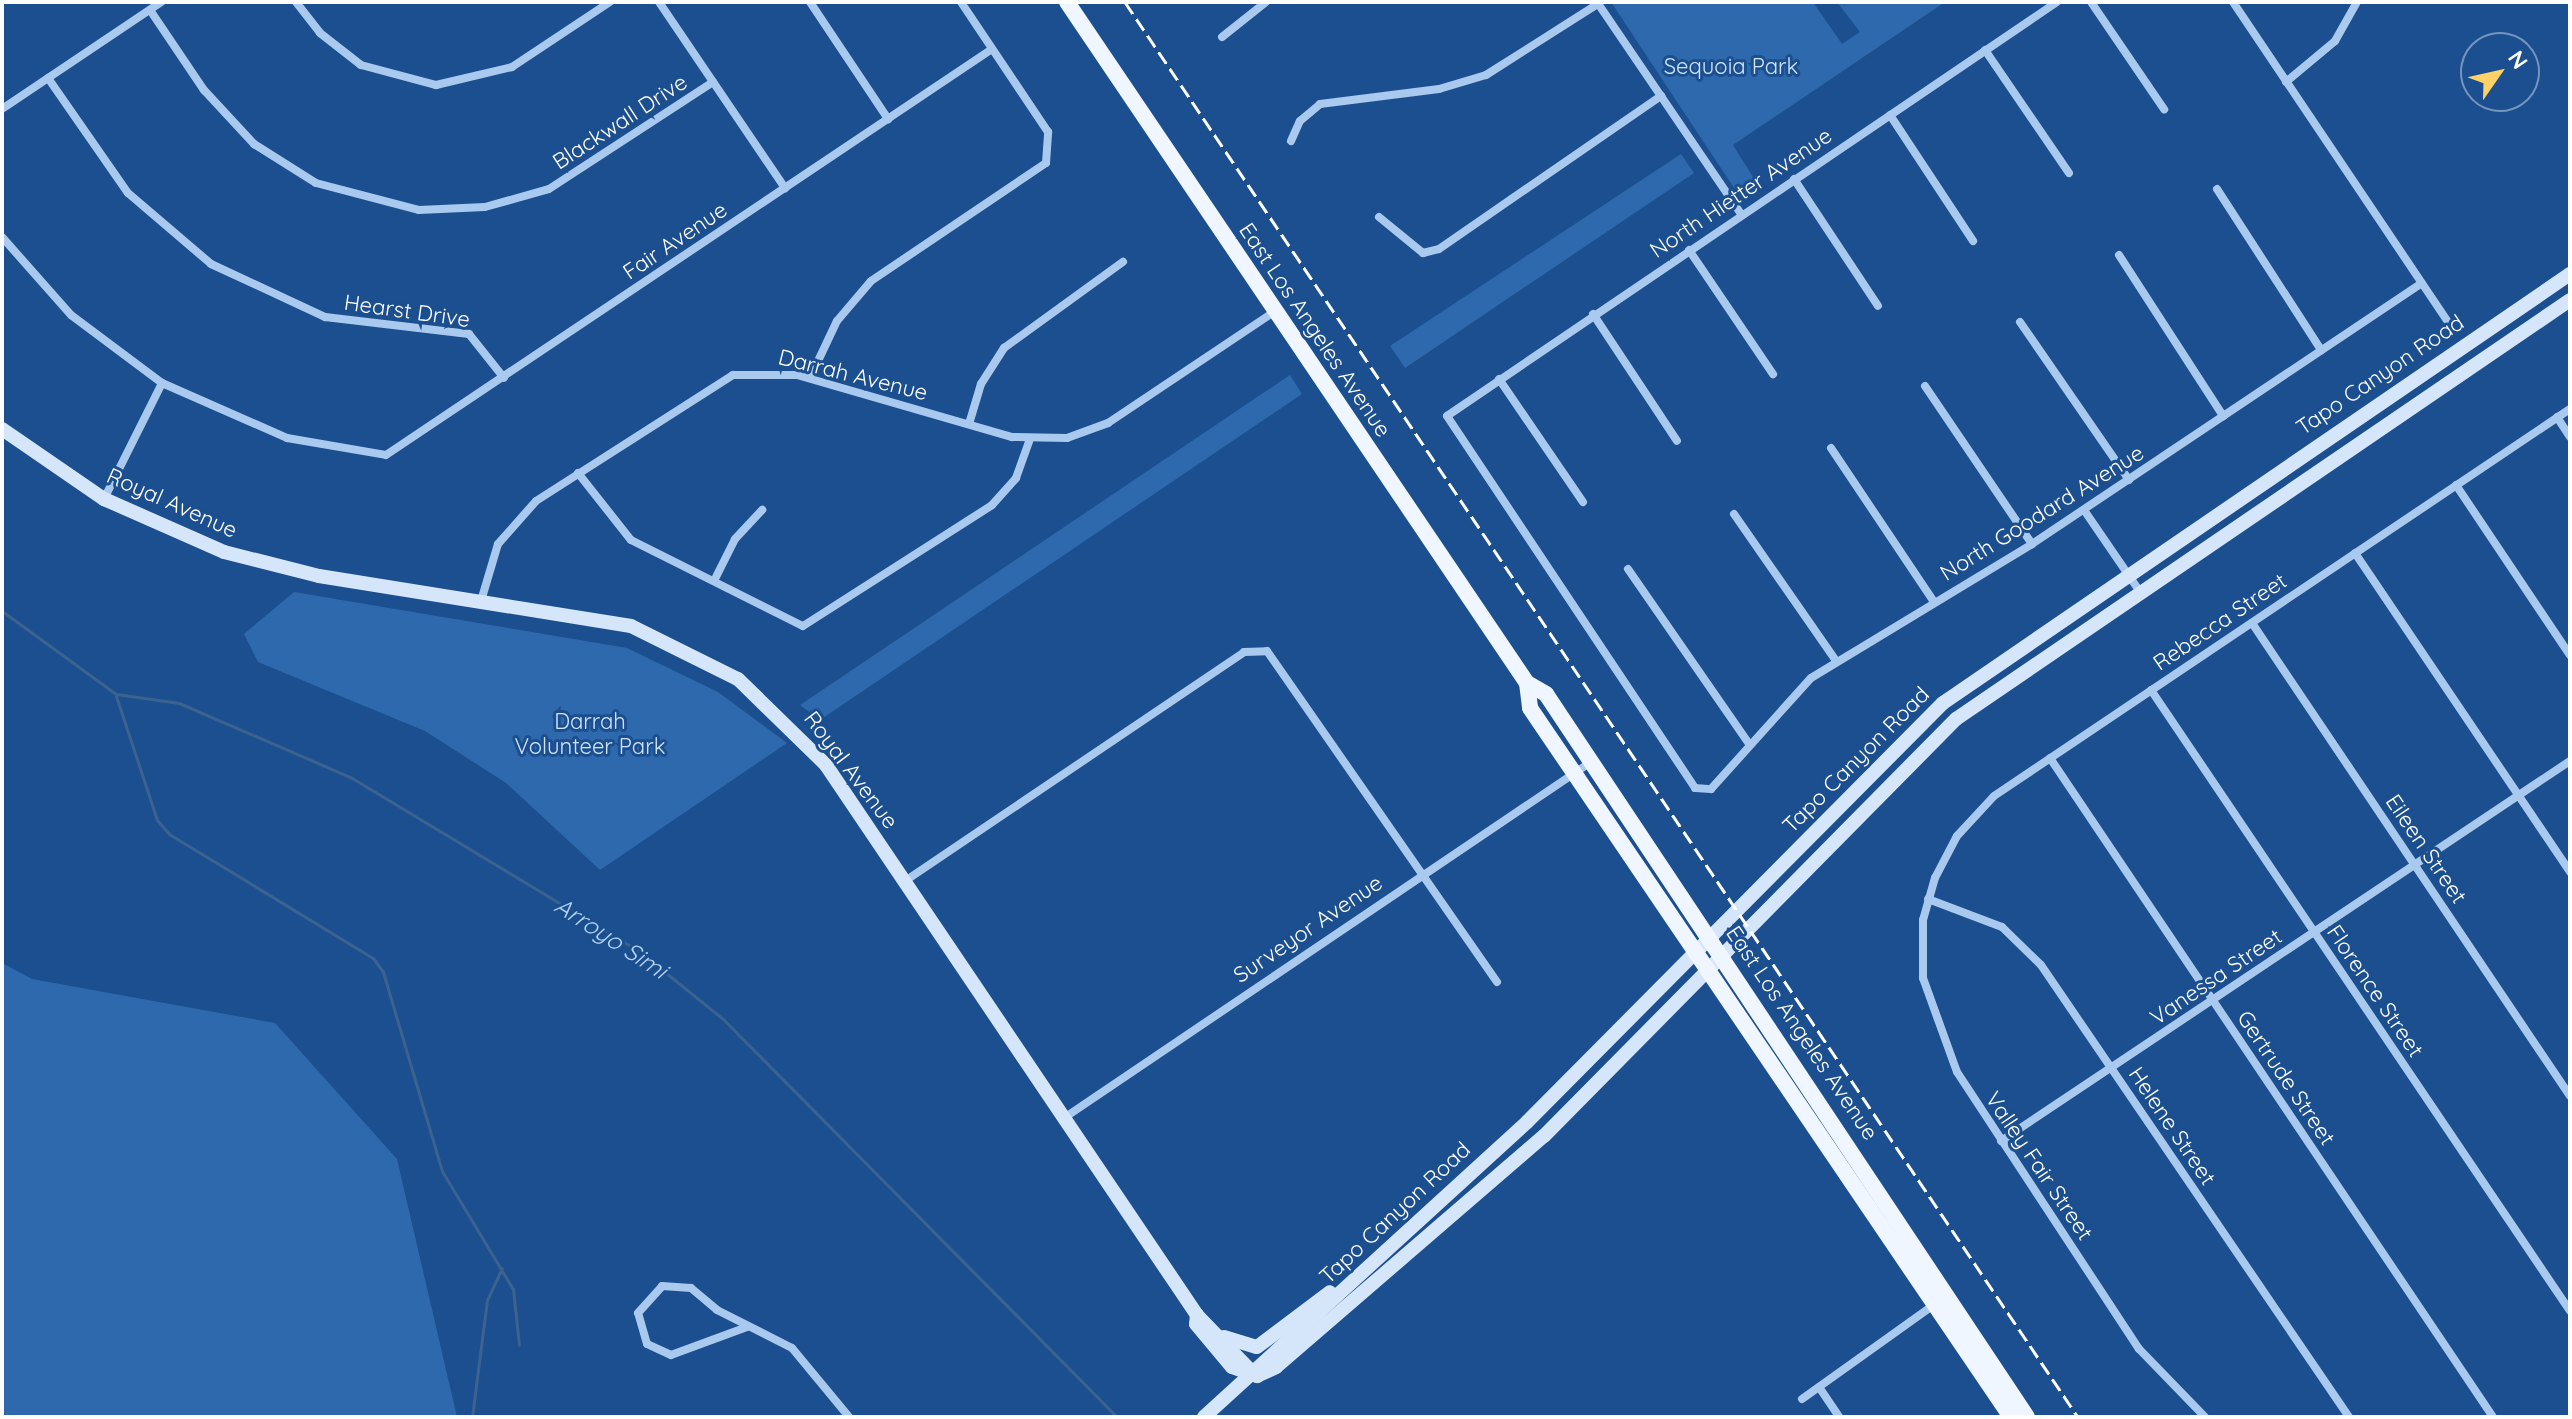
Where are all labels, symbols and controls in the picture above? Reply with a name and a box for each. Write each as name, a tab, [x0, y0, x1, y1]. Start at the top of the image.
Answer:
north arrow	[2460, 32, 2540, 112]
text: N	[2502, 45, 2534, 74]
park label: Sequoia Park	[1664, 54, 1798, 80]
street label: Blackwall Drive	[548, 69, 692, 175]
street label: North Hietter Avenue	[1645, 122, 1837, 264]
street label: Fair Avenue	[618, 197, 732, 285]
street label: East Los Angeles Avenue	[1233, 218, 1397, 442]
street label: Hearst Drive	[342, 289, 472, 333]
street label: Tapo Canyon Road	[2291, 309, 2469, 441]
street label: Darrah Avenue	[776, 344, 930, 406]
street label: North Goodard Avenue	[1935, 440, 2149, 586]
street label: Royal Avenue	[103, 462, 241, 544]
street label: Rebecca Street	[2148, 568, 2292, 676]
street label: Tapo Canyon Road	[1777, 681, 1935, 839]
street label: Royal Avenue	[798, 706, 904, 834]
park label: Darrah Volunteer Park	[515, 708, 665, 760]
street label: Eileen Street	[2380, 789, 2472, 909]
street label: Surveyor Avenue	[1229, 869, 1387, 989]
water label: Arroyo Simi	[549, 891, 673, 985]
street label: Florence Street	[2321, 920, 2429, 1062]
street label: East Los Angeles Avenue	[1720, 921, 1884, 1145]
street label: Vanessa Street	[2145, 923, 2287, 1031]
street label: Gertrude Street	[2231, 1006, 2341, 1150]
street label: Helene Street	[2123, 1062, 2221, 1190]
street label: Valley Fair Street	[1980, 1087, 2098, 1245]
street label: Tapo Canyon Road	[1314, 1136, 1476, 1290]

